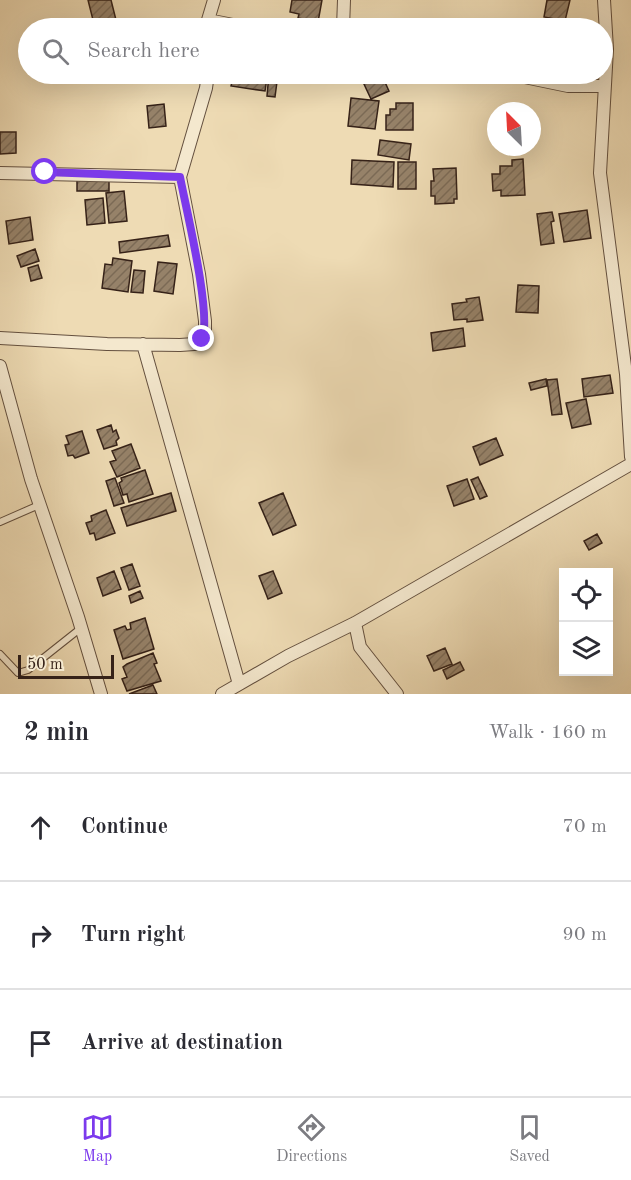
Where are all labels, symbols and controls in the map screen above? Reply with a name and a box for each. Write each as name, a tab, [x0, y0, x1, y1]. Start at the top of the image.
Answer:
search box	[18, 18, 613, 84]
icon: search	[39, 35, 72, 68]
text: Search here	[87, 40, 200, 62]
north arrow	[487, 102, 541, 156]
route start	[31, 158, 57, 184]
route end	[188, 325, 214, 351]
map controls	[559, 568, 613, 676]
button: locate	[559, 568, 613, 622]
button: layers	[559, 622, 613, 676]
scale bar	[18, 652, 114, 680]
text: 50 m	[27, 657, 63, 673]
text: 2 min	[24, 720, 89, 746]
text: Walk · 160 m	[488, 723, 607, 743]
icon: ahead	[24, 811, 57, 844]
text: Continue	[81, 816, 168, 838]
text: 70 m	[562, 817, 607, 837]
icon: right	[24, 919, 57, 952]
text: Turn right	[81, 924, 185, 946]
text: 90 m	[562, 925, 607, 945]
icon: arrive	[24, 1027, 57, 1060]
text: Arrive at destination	[81, 1032, 283, 1054]
tab: Map	[81, 1111, 114, 1167]
tab: Directions	[276, 1111, 347, 1167]
tab: Saved	[509, 1111, 550, 1167]

